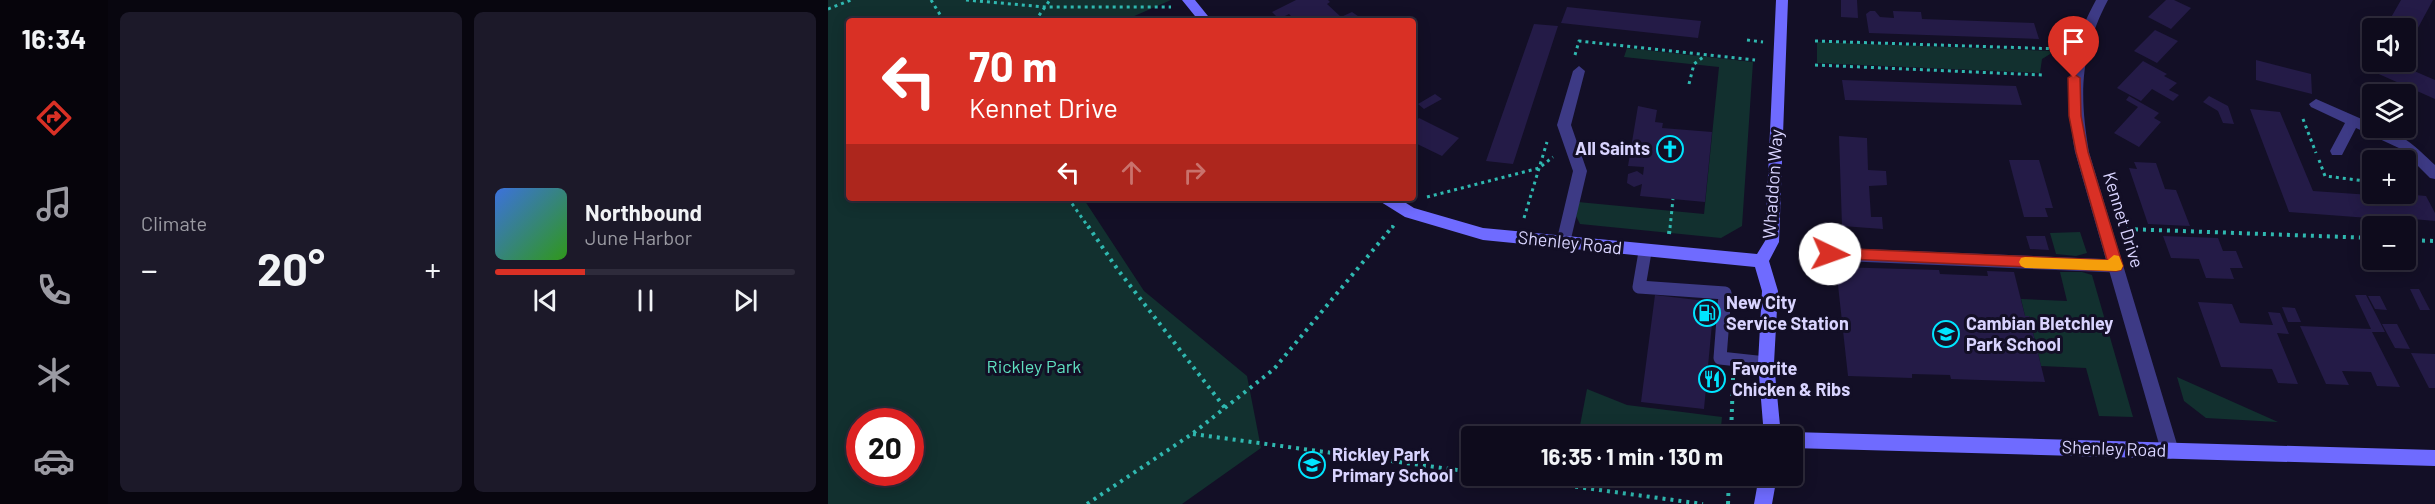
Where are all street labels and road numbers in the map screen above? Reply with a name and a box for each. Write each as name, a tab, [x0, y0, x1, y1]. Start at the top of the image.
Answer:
street label: Whaddon Way	[1757, 128, 1787, 239]
street label: Kennet Drive	[2099, 169, 2149, 270]
street label: Shenley Road	[1517, 226, 1623, 258]
street label: Shenley Road	[2061, 435, 2167, 461]

